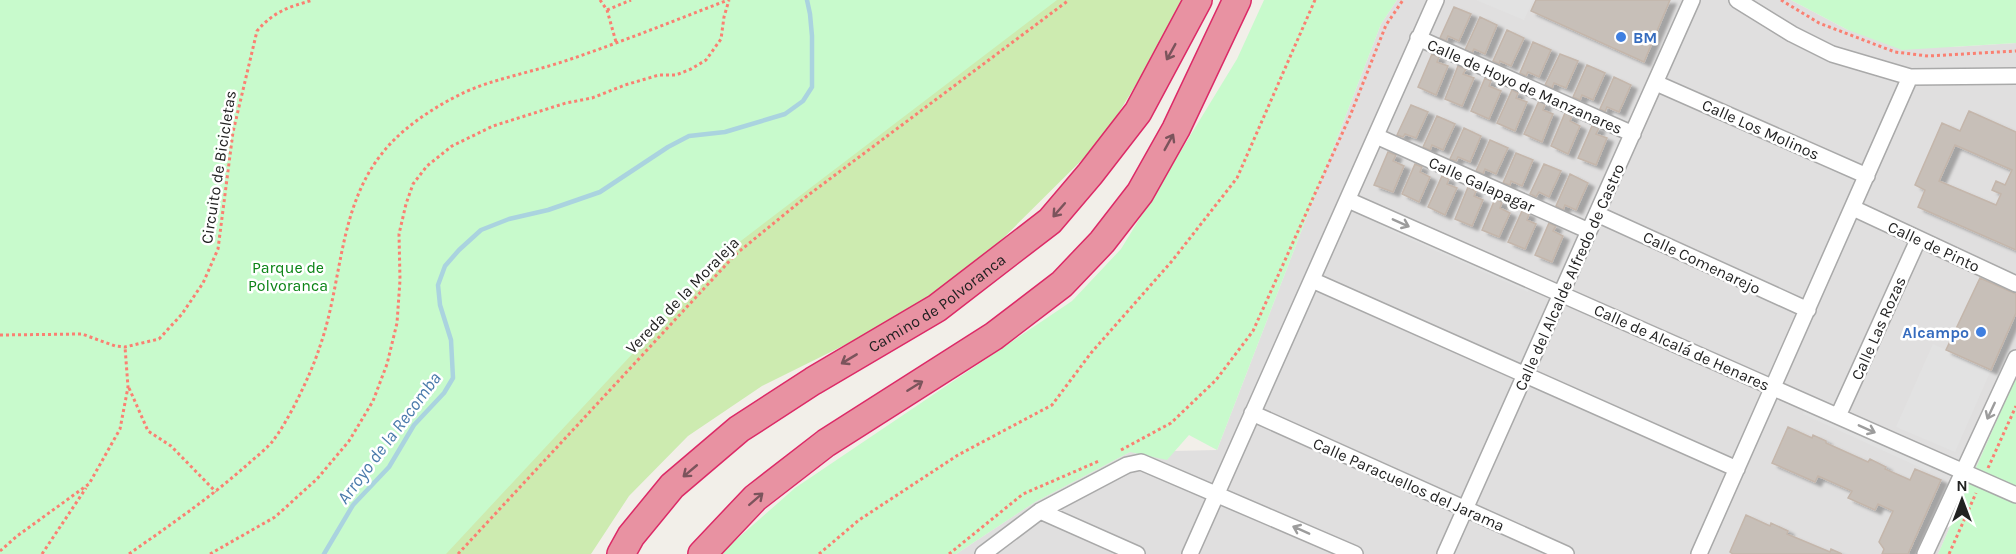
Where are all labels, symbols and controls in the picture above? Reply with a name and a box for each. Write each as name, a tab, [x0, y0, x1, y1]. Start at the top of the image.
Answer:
place label: BM	[1633, 28, 1657, 47]
marker: BM	[1614, 30, 1628, 44]
street label: Calle de Hoyo de Manzanares	[1424, 35, 1625, 138]
one-way arrow	[1165, 43, 1177, 60]
street label: Circuito de Bicicletas	[197, 89, 240, 245]
street label: Calle Los Molinos	[1699, 95, 1822, 164]
one-way arrow	[1163, 134, 1175, 151]
street label: Calle Galapagar	[1426, 153, 1538, 216]
street label: Calle del Alcalde Alfredo de Castro	[1511, 161, 1628, 394]
one-way arrow	[1052, 202, 1066, 217]
street label: Calle de Pinto	[1885, 217, 1983, 276]
one-way arrow	[1392, 218, 1410, 229]
street label: Calle Comenarejo	[1640, 227, 1764, 298]
street label: Vereda de la Moraleja	[622, 233, 743, 358]
street label: Camino de Polvoranca	[865, 250, 1010, 356]
park label: Parque de Polvoranca	[248, 258, 328, 295]
street label: Calle Las Rozas	[1847, 273, 1910, 383]
street label: Calle de Alcalá de Henares	[1591, 300, 1773, 395]
place label: Alcampo	[1902, 323, 1969, 342]
marker: Alcampo	[1974, 325, 1988, 339]
one-way arrow	[841, 354, 858, 366]
water label: Arroyo de la Recomba	[332, 368, 446, 508]
one-way arrow	[906, 380, 923, 392]
one-way arrow	[1985, 401, 1996, 419]
one-way arrow	[1857, 423, 1875, 435]
street label: Calle Paracuellos del Jarama	[1310, 434, 1507, 535]
one-way arrow	[683, 464, 698, 478]
north arrow	[1932, 470, 1992, 530]
text: N	[1956, 476, 1968, 495]
one-way arrow	[748, 492, 764, 505]
one-way arrow	[1293, 524, 1311, 536]

